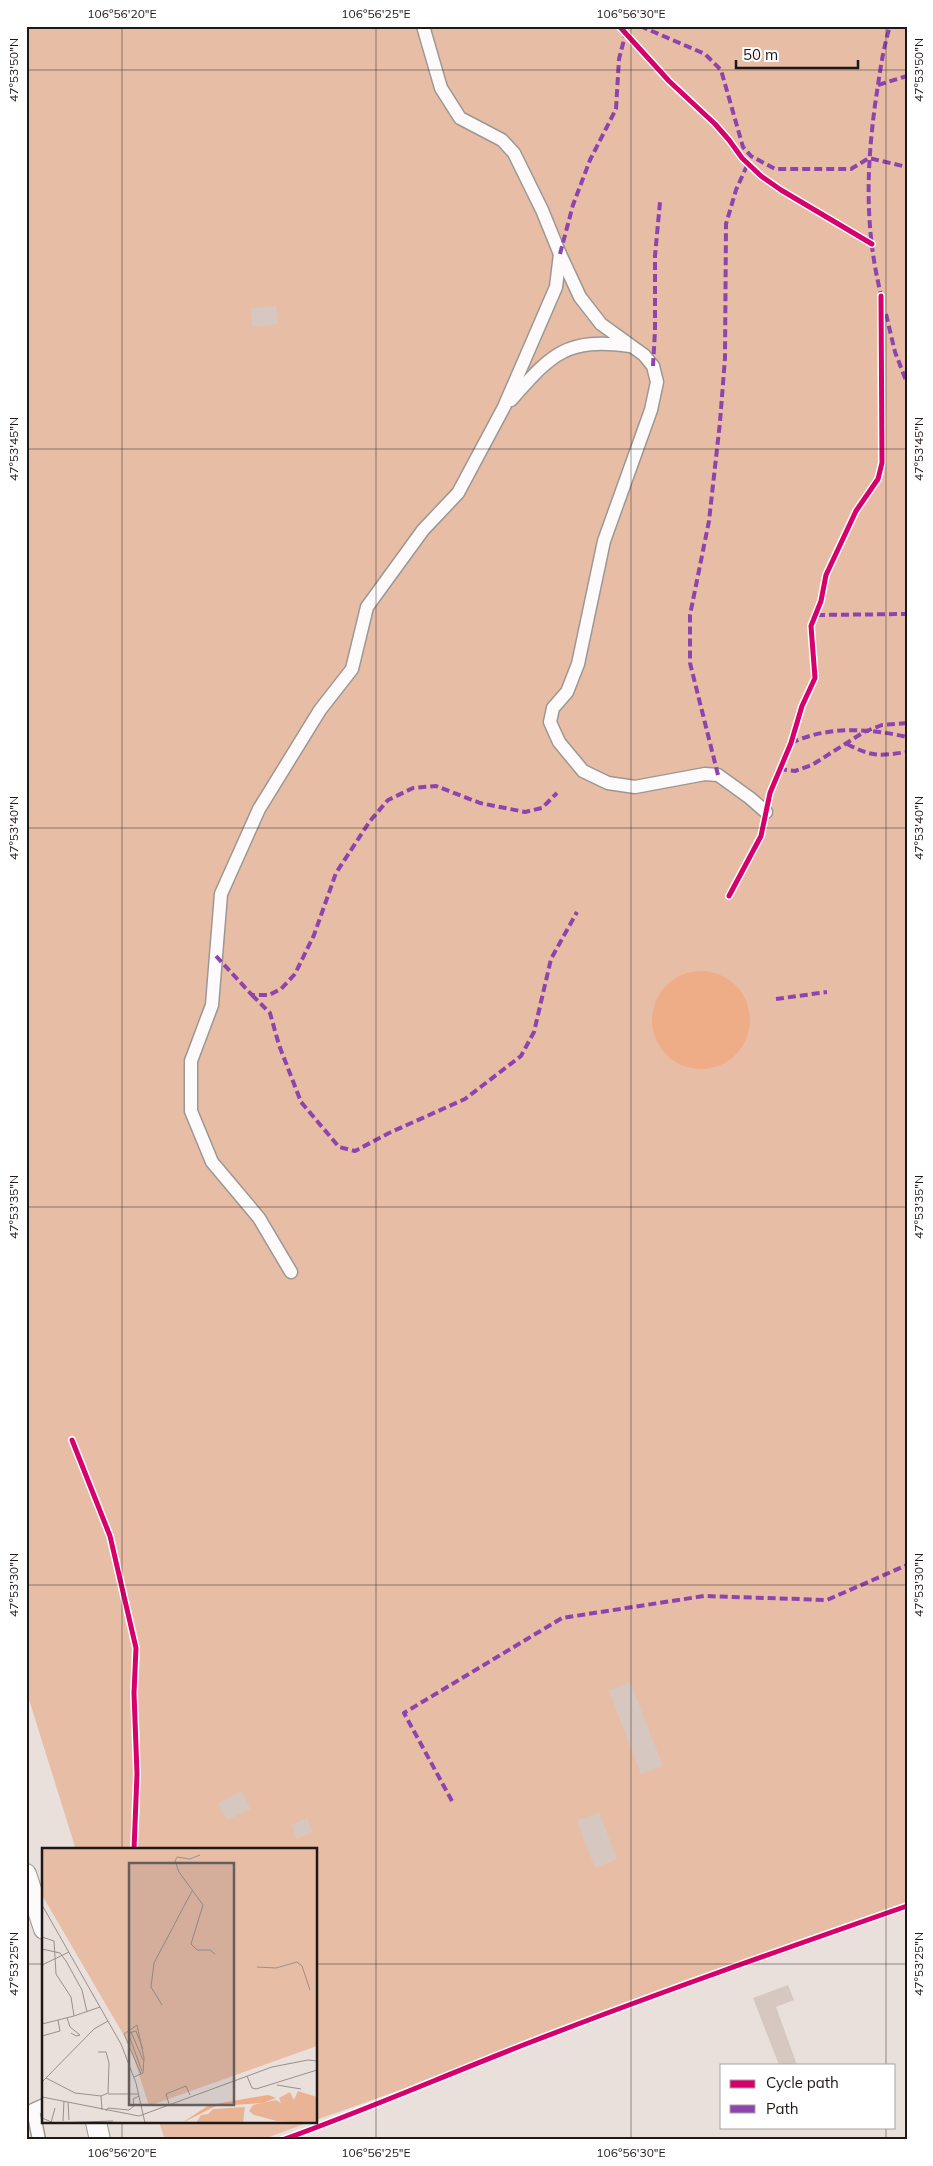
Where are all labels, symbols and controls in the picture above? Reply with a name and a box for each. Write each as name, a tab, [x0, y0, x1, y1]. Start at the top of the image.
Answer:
text: 106°56'20"E	[87, 6, 157, 21]
text: 106°56'25"E	[341, 6, 411, 21]
text: 106°56'30"E	[596, 6, 666, 21]
text: 47°53'50"N	[6, 38, 21, 102]
scale bar	[736, 38, 858, 70]
text: 47°53'50"N	[911, 38, 926, 102]
text: 50 m	[743, 45, 778, 64]
text: 47°53'45"N	[6, 417, 21, 481]
text: 47°53'45"N	[911, 417, 926, 481]
text: 47°53'40"N	[6, 796, 21, 860]
text: 47°53'40"N	[911, 796, 926, 860]
text: 47°53'35"N	[6, 1175, 21, 1239]
text: 47°53'35"N	[911, 1175, 926, 1239]
text: 47°53'30"N	[6, 1553, 21, 1617]
text: 47°53'30"N	[911, 1553, 926, 1617]
inset map	[42, 1848, 318, 2124]
text: 47°53'25"N	[6, 1932, 21, 1996]
text: 47°53'25"N	[911, 1932, 926, 1996]
legend	[720, 2064, 896, 2128]
text: Cycle path	[766, 2073, 839, 2092]
text: Path	[766, 2099, 798, 2118]
text: 106°56'20"E	[87, 2145, 157, 2160]
text: 106°56'25"E	[341, 2145, 411, 2160]
text: 106°56'30"E	[596, 2145, 666, 2160]

